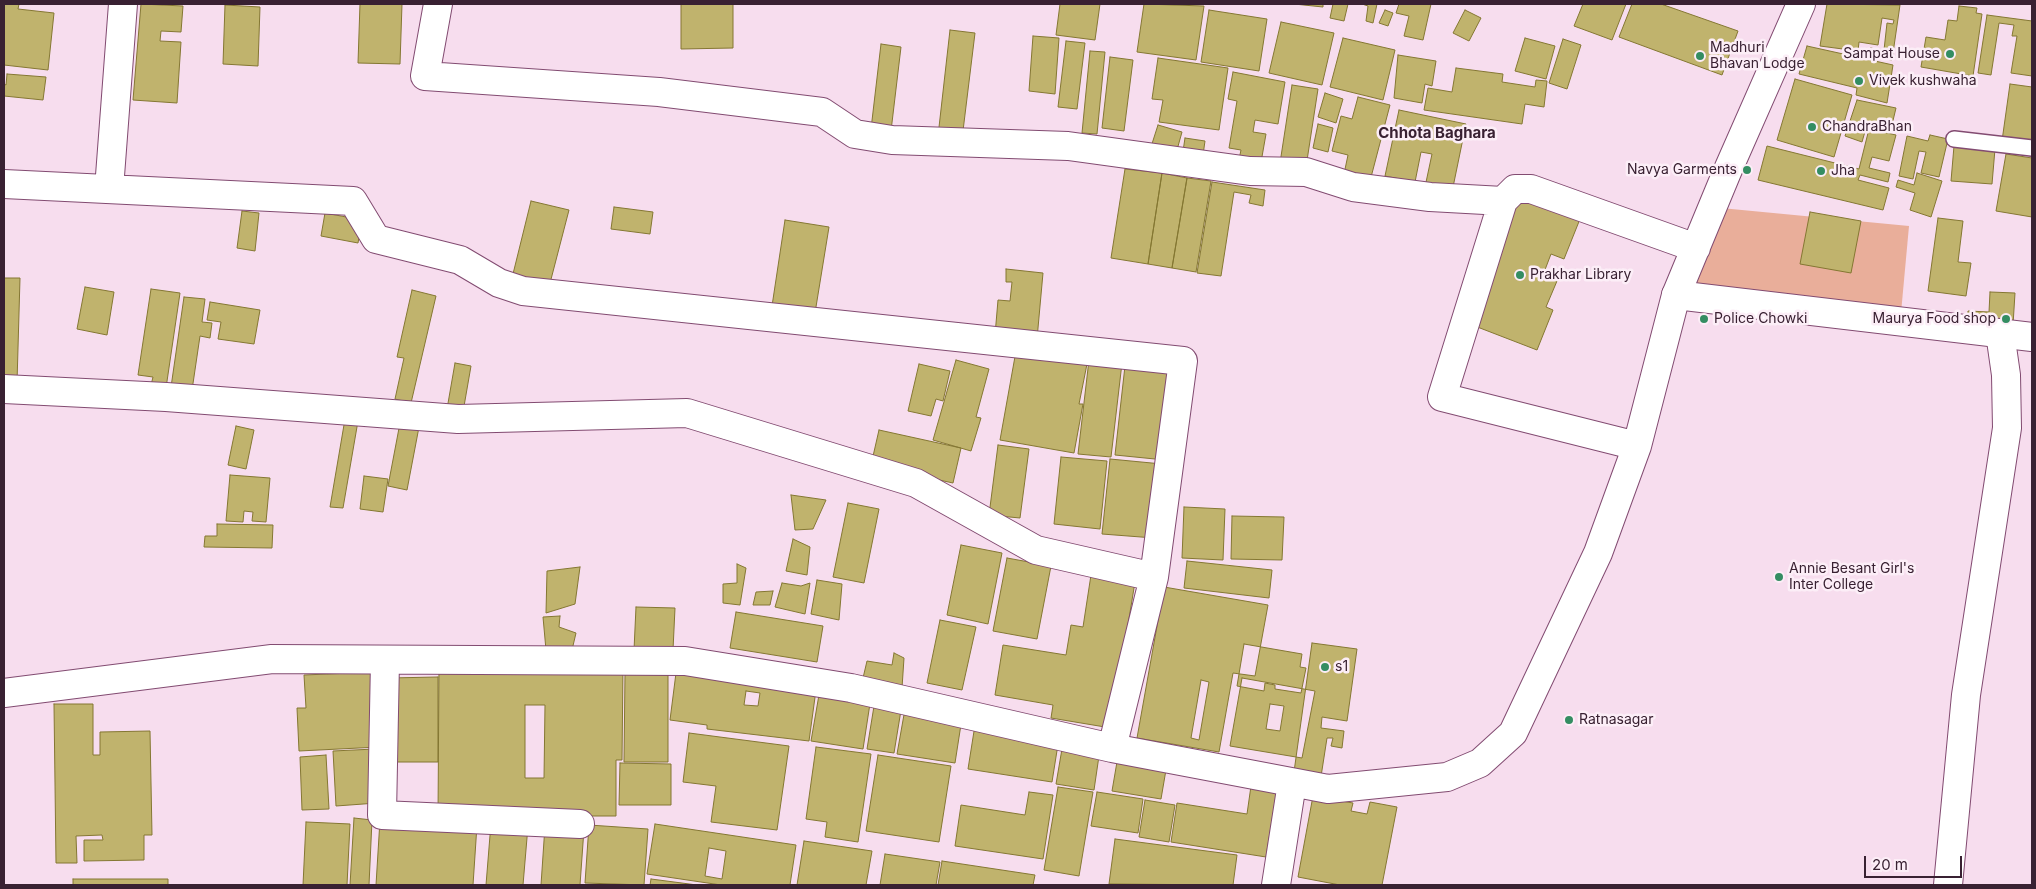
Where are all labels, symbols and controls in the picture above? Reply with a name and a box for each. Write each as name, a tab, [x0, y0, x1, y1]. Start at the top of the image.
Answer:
place label: Madhuri Bhavan Lodge	[1710, 40, 1805, 72]
place label: Sampat House	[1843, 46, 1940, 62]
marker: Sampat House	[1944, 48, 1956, 60]
marker: Madhuri Bhavan Lodge	[1694, 50, 1706, 62]
place label: Vivek kushwaha	[1869, 73, 1977, 89]
marker: Vivek kushwaha	[1853, 75, 1865, 87]
place label: ChandraBhan	[1822, 119, 1912, 135]
marker: ChandraBhan	[1806, 121, 1818, 133]
district label: Chhota Baghara	[1378, 124, 1496, 142]
place label: Navya Garments	[1627, 162, 1737, 178]
place label: Jha	[1831, 163, 1855, 179]
marker: Navya Garments	[1741, 164, 1753, 176]
marker: Jha	[1815, 165, 1827, 177]
place label: Prakhar Library	[1530, 267, 1631, 283]
marker: Prakhar Library	[1514, 269, 1526, 281]
place label: Police Chowki	[1714, 311, 1807, 327]
place label: Maurya Food shop	[1872, 311, 1996, 327]
marker: Police Chowki	[1698, 313, 1710, 325]
marker: Maurya Food shop	[2000, 313, 2012, 325]
place label: Annie Besant Girl's Inter College	[1789, 561, 1914, 594]
marker: Annie Besant Girl's Inter College	[1773, 571, 1785, 583]
place label: s1	[1335, 659, 1348, 675]
marker: s1	[1319, 661, 1331, 673]
place label: Ratnasagar	[1579, 712, 1653, 728]
marker: Ratnasagar	[1563, 714, 1575, 726]
scale bar	[1866, 846, 1964, 878]
text: 20 m	[1872, 855, 1908, 874]

